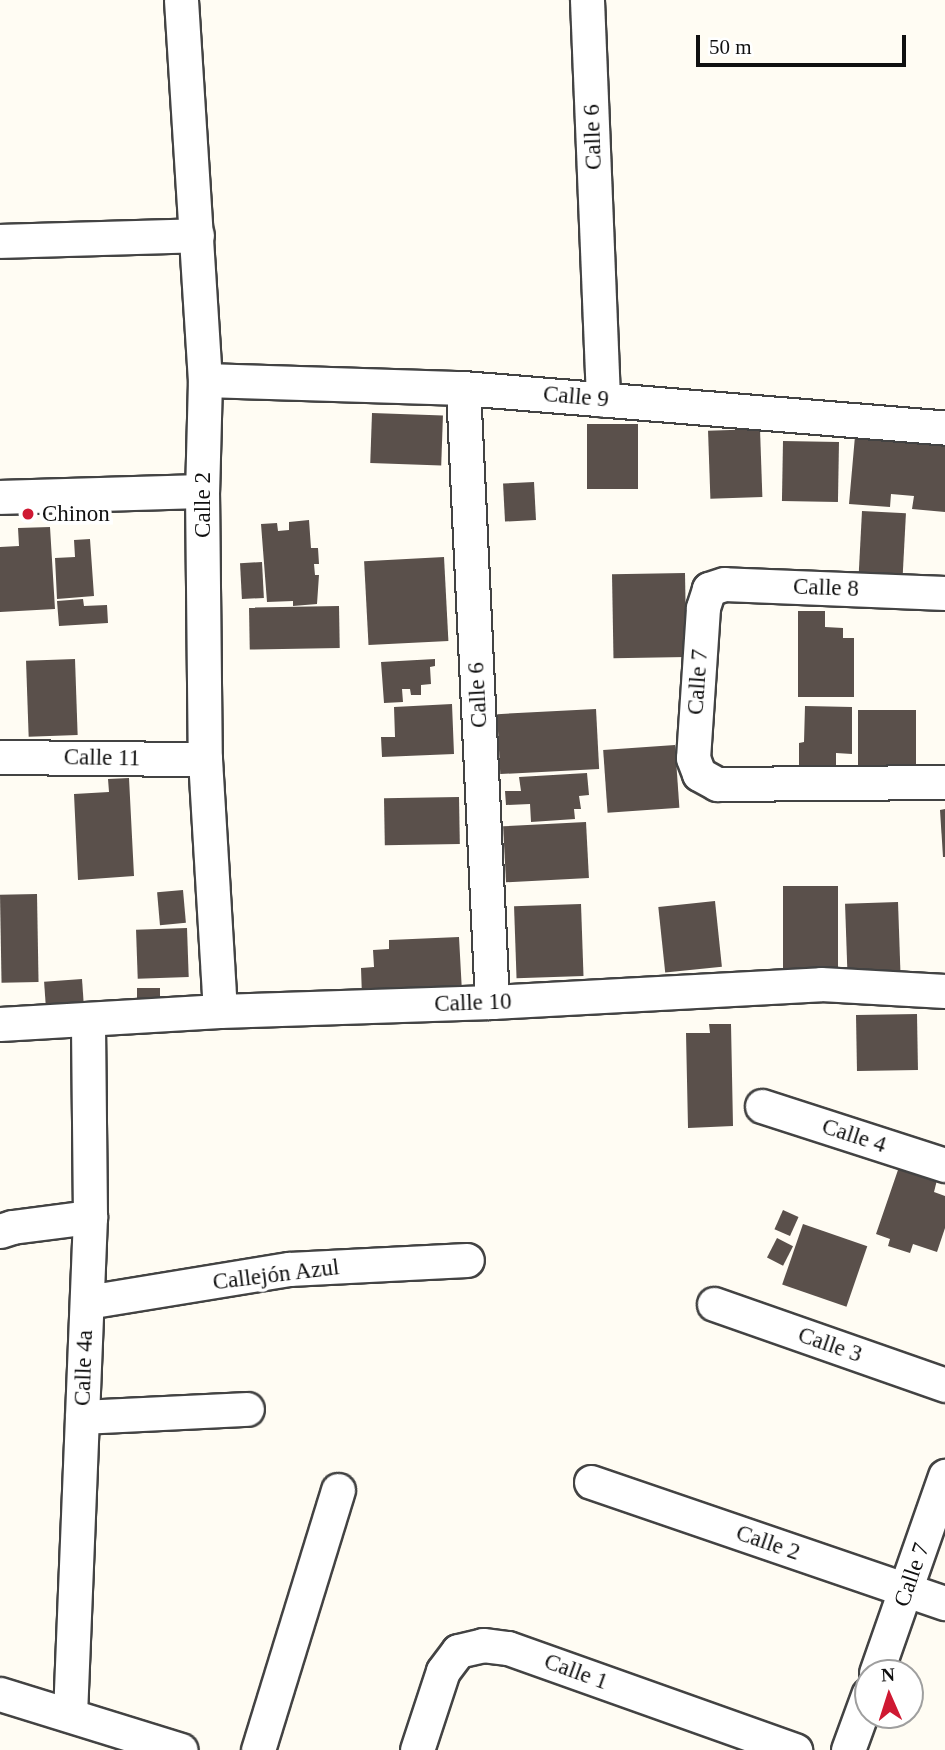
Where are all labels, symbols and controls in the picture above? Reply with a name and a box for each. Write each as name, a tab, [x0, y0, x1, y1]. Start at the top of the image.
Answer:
scale bar	[700, 21, 910, 65]
text: 50 m	[709, 35, 752, 59]
street label: Calle 6	[578, 104, 608, 170]
street label: Calle 9	[542, 380, 610, 414]
street label: Calle 2	[189, 472, 217, 538]
place label: Chinon	[42, 500, 110, 528]
marker: Chinon	[20, 506, 36, 522]
street label: Calle 8	[793, 573, 859, 603]
street label: Calle 7	[682, 648, 714, 716]
street label: Calle 6	[462, 661, 494, 729]
street label: Calle 11	[64, 744, 140, 772]
street label: Calle 10	[434, 988, 512, 1018]
street label: Calle 4	[818, 1113, 890, 1159]
street label: Callejón Azul	[211, 1253, 341, 1297]
street label: Calle 3	[794, 1321, 866, 1369]
street label: Calle 4a	[69, 1330, 99, 1406]
street label: Calle 2	[732, 1519, 804, 1567]
street label: Calle 7	[888, 1539, 936, 1611]
street label: Calle 1	[540, 1648, 612, 1696]
north arrow	[854, 1659, 924, 1729]
text: N	[881, 1664, 895, 1685]

